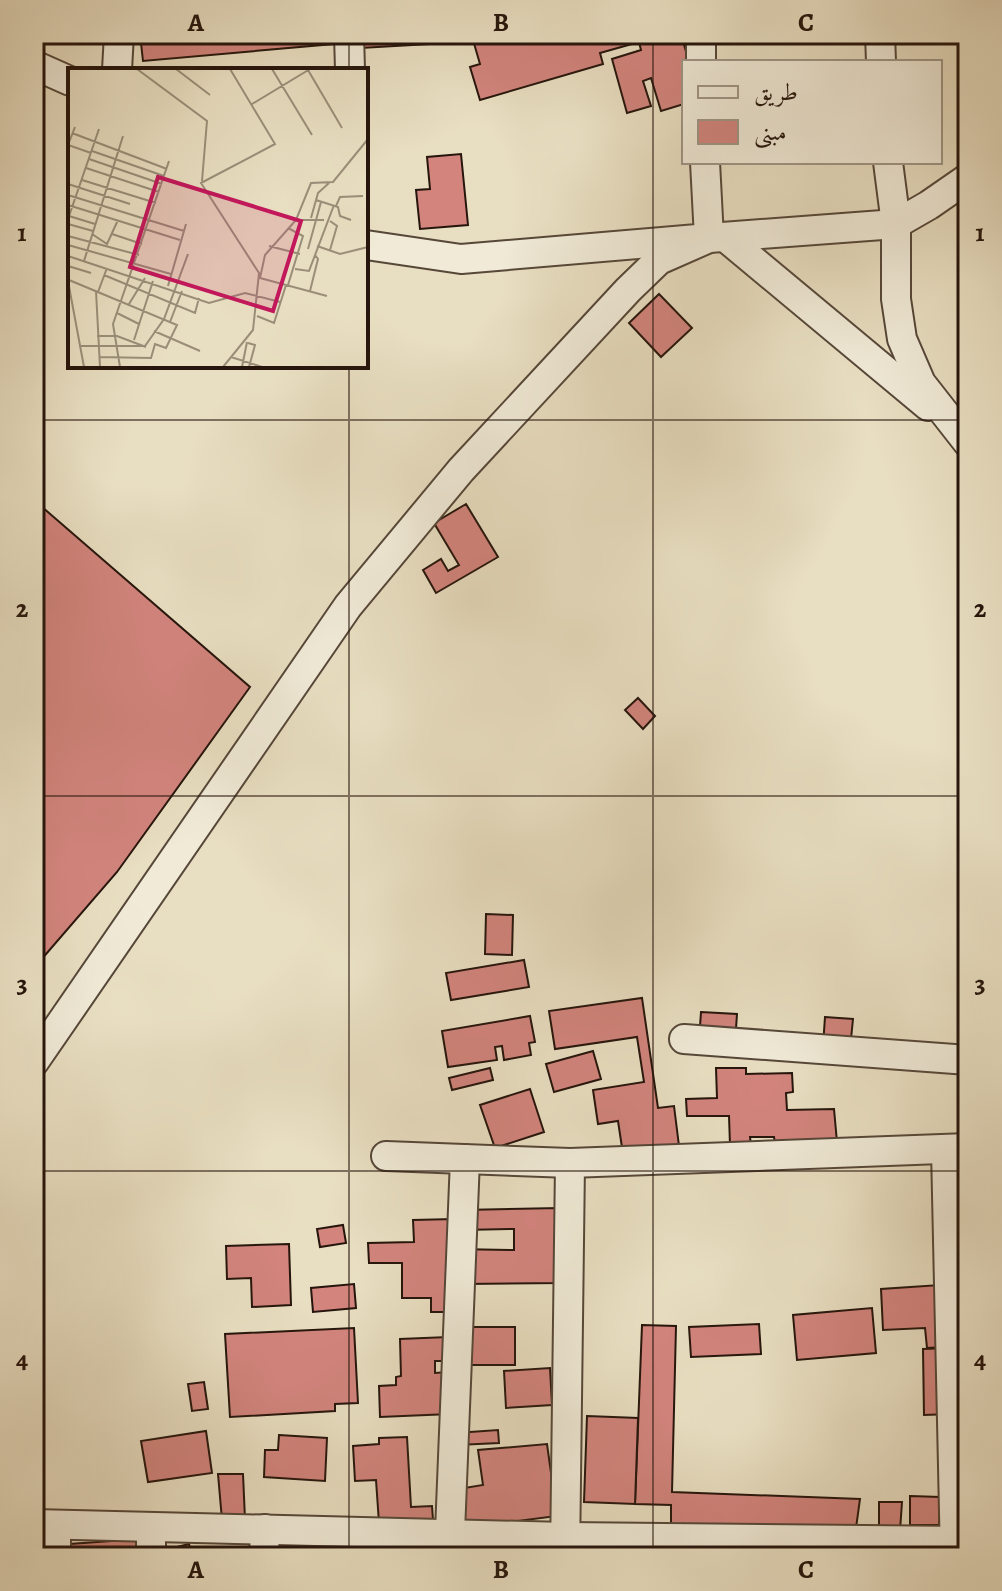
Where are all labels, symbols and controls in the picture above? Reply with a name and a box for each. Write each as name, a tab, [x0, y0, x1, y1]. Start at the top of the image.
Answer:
text: A	[187, 5, 205, 40]
text: B	[493, 5, 509, 40]
text: C	[798, 5, 814, 40]
legend	[682, 60, 942, 164]
inset map	[68, 68, 368, 368]
text: طريق	[754, 76, 798, 108]
text: مبنى	[754, 116, 787, 149]
text: 1	[17, 215, 27, 250]
text: 1	[975, 215, 985, 250]
text: 2	[16, 591, 29, 626]
text: 2	[974, 591, 987, 626]
text: 3	[16, 966, 28, 1001]
text: 3	[974, 966, 986, 1001]
text: 4	[16, 1342, 28, 1377]
text: 4	[974, 1342, 986, 1377]
text: A	[187, 1552, 205, 1587]
text: B	[493, 1552, 509, 1587]
text: C	[798, 1552, 814, 1587]

